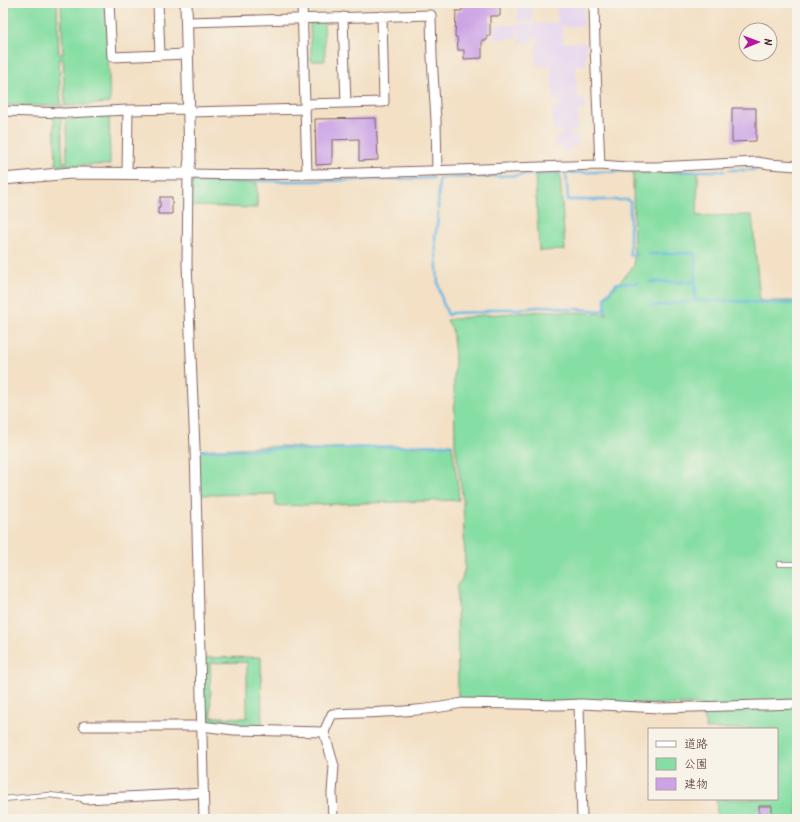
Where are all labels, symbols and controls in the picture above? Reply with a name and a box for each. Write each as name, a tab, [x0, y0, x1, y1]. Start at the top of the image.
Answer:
north arrow	[738, 22, 778, 62]
text: N	[758, 38, 776, 46]
legend	[648, 728, 778, 800]
text: 道路	[684, 735, 708, 754]
text: 公園	[684, 755, 708, 774]
text: 建物	[684, 775, 708, 794]

